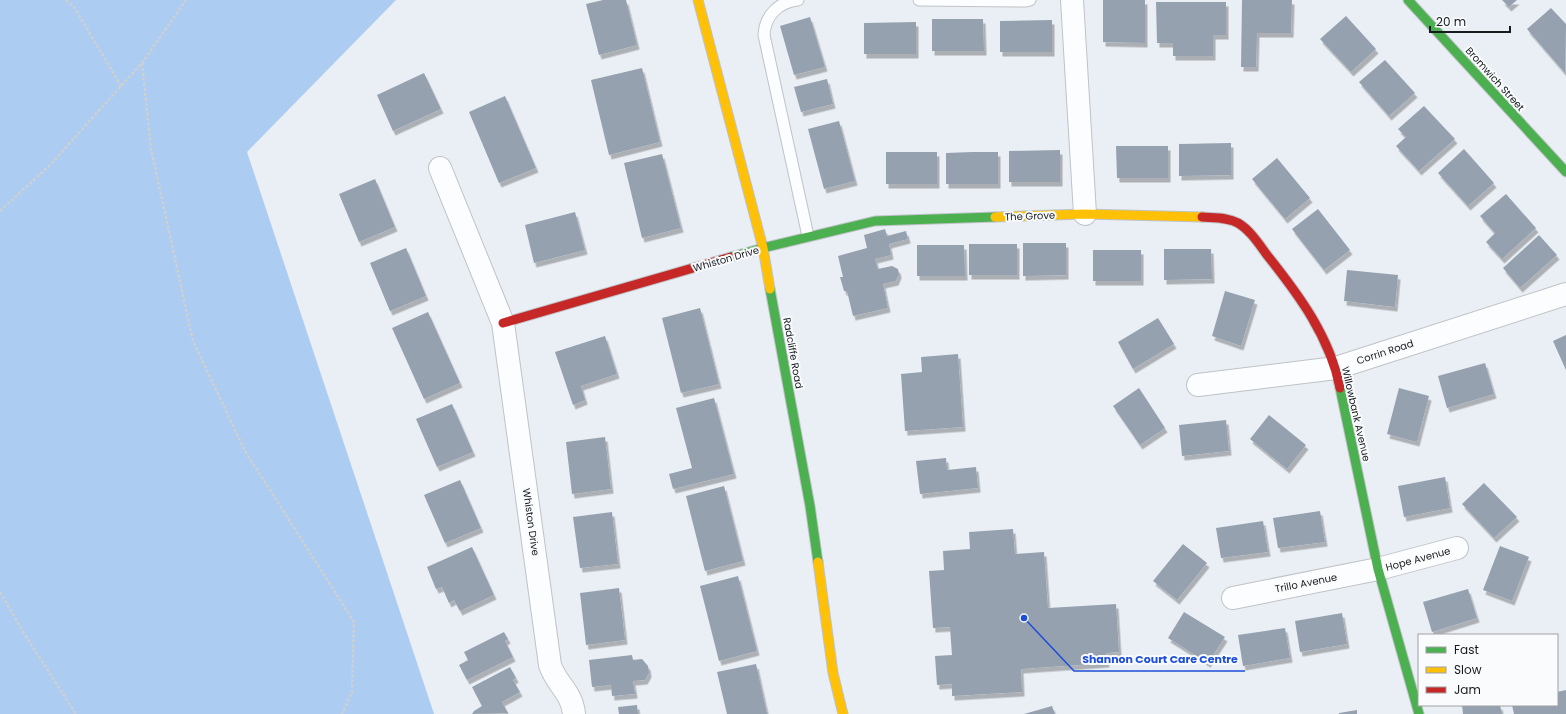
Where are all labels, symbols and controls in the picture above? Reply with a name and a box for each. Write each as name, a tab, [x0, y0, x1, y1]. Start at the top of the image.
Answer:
scale bar	[1430, 8, 1510, 34]
text: 20 m	[1436, 13, 1466, 30]
street label: Bromwich Street	[1462, 44, 1528, 115]
street label: The Grove	[1005, 208, 1055, 224]
street label: Whiston Drive	[691, 242, 761, 276]
street label: Radcliffe Road	[779, 316, 807, 390]
street label: Corrin Road	[1355, 336, 1415, 368]
street label: Willowbank Avenue	[1338, 365, 1374, 463]
street label: Whiston Drive	[519, 487, 543, 557]
street label: Hope Avenue	[1384, 543, 1452, 575]
street label: Trillo Avenue	[1274, 570, 1338, 596]
legend	[1418, 634, 1558, 706]
text: Fast	[1454, 641, 1479, 658]
callout: Shannon Court Care Centre	[1074, 648, 1245, 671]
text: Shannon Court Care Centre	[1082, 651, 1238, 667]
text: Slow	[1454, 661, 1482, 678]
text: Jam	[1454, 681, 1481, 698]

